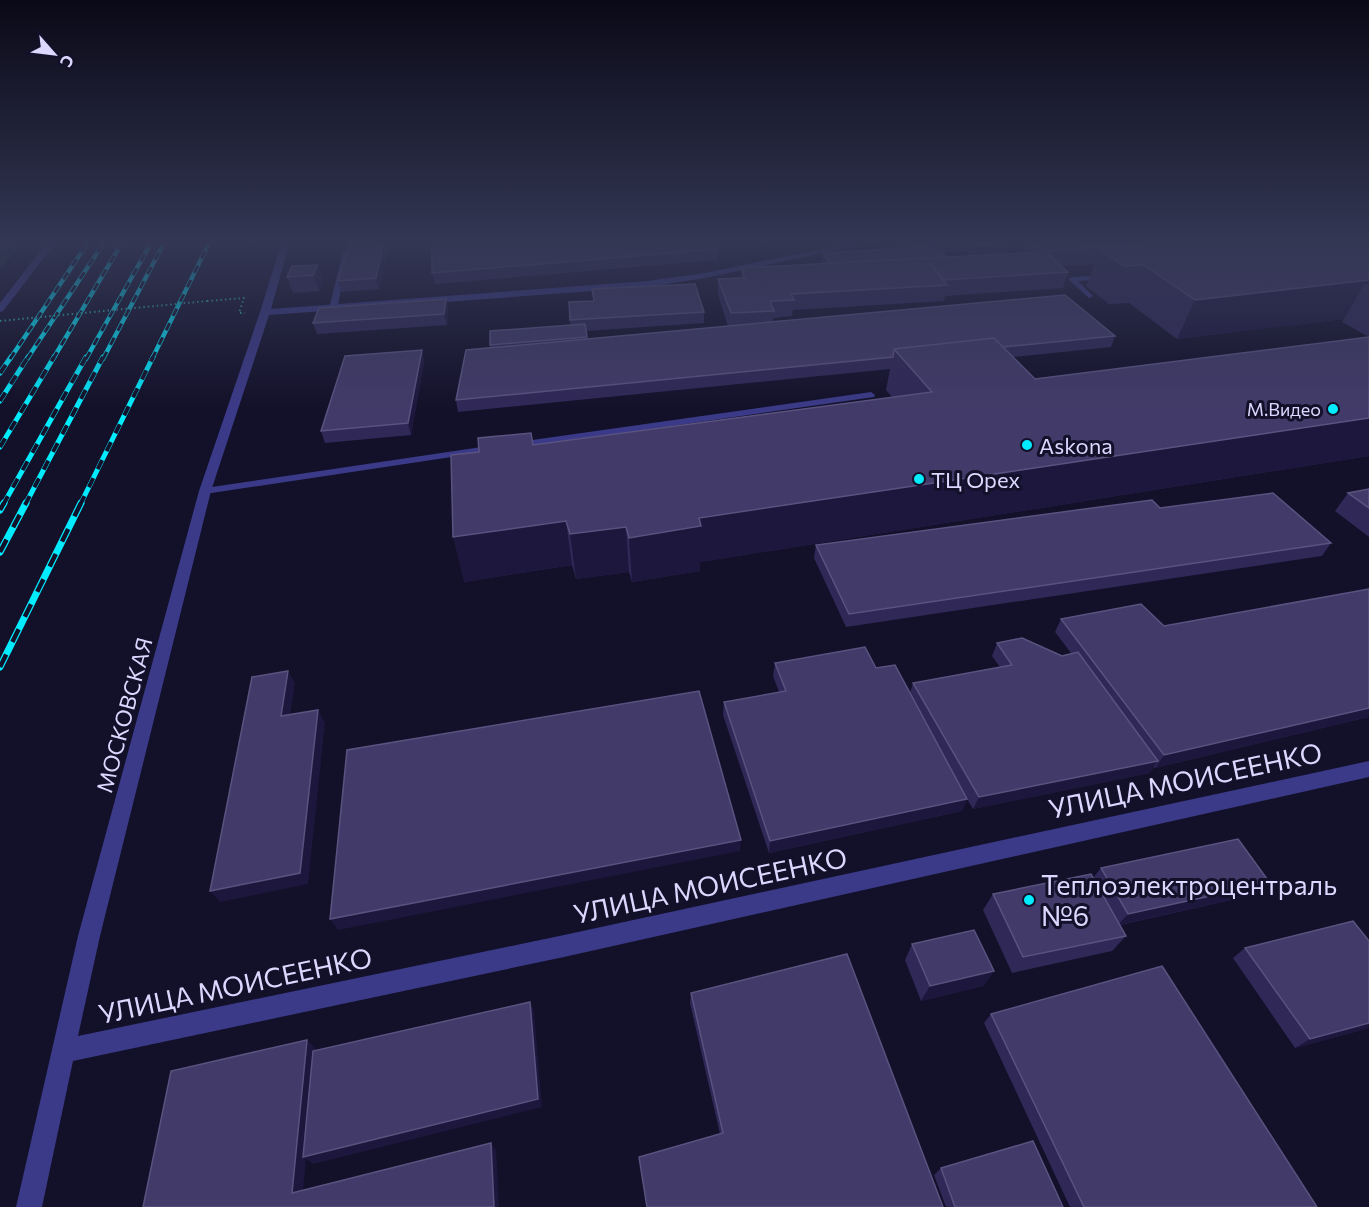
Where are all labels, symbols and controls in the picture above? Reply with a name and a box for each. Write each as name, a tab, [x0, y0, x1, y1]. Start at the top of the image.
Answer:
north arrow	[24, 24, 84, 84]
text: С	[57, 52, 79, 71]
place label: М.Видео	[1247, 398, 1321, 420]
marker: М.Видео	[1326, 402, 1340, 416]
place label: Askona	[1039, 432, 1113, 459]
marker: Askona	[1020, 438, 1034, 452]
place label: ТЦ Орех	[931, 466, 1021, 493]
marker: ТЦ Орех	[912, 472, 926, 486]
street label: МОСКОВСКАЯ	[90, 634, 158, 796]
street label: УЛИЦА МОИСЕЕНКО	[1045, 735, 1325, 825]
street label: УЛИЦА МОИСЕЕНКО	[570, 840, 850, 930]
place label: Теплоэлектроцентраль №6	[1041, 868, 1337, 932]
marker: Теплоэлектроцентраль №6	[1022, 893, 1036, 907]
street label: УЛИЦА МОИСЕЕНКО	[95, 940, 375, 1030]

